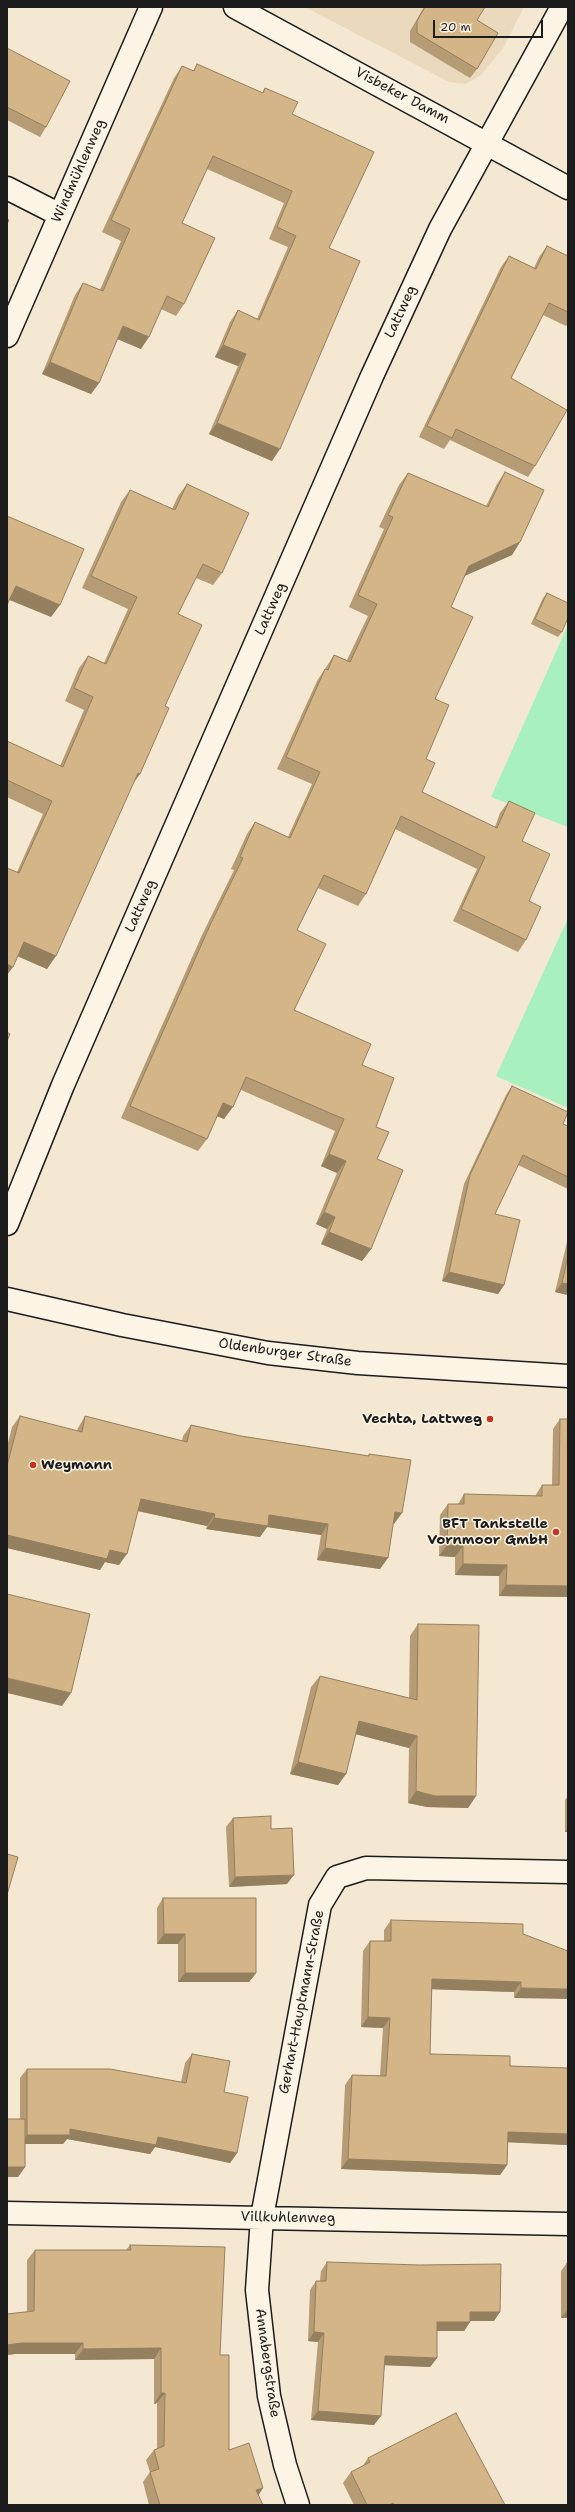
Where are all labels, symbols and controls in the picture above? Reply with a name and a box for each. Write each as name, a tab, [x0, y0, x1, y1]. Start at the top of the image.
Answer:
scale bar	[435, 12, 545, 38]
text: 20 m	[440, 19, 471, 35]
street label: Visbeker Damm	[352, 64, 452, 128]
street label: Windmühlenweg	[49, 117, 109, 225]
street label: Lattweg	[381, 283, 421, 341]
street label: Lattweg	[252, 580, 290, 638]
street label: Lattweg	[122, 877, 160, 935]
street label: Oldenburger Straße	[217, 1335, 353, 1371]
place label: Vechta, Lattweg	[362, 1411, 482, 1427]
marker: Vechta, Lattweg	[485, 1414, 495, 1424]
place label: Weymann	[41, 1457, 112, 1473]
marker: Weymann	[28, 1460, 38, 1470]
place label: BFT Tankstelle Vornmoor GmbH	[427, 1516, 548, 1548]
marker: BFT Tankstelle Vornmoor GmbH	[551, 1527, 561, 1537]
street label: Gerhart-Hauptmann-Straße	[276, 1909, 328, 2095]
street label: Villkuhlenweg	[241, 2209, 335, 2227]
street label: Annabergstraße	[251, 2307, 283, 2419]

